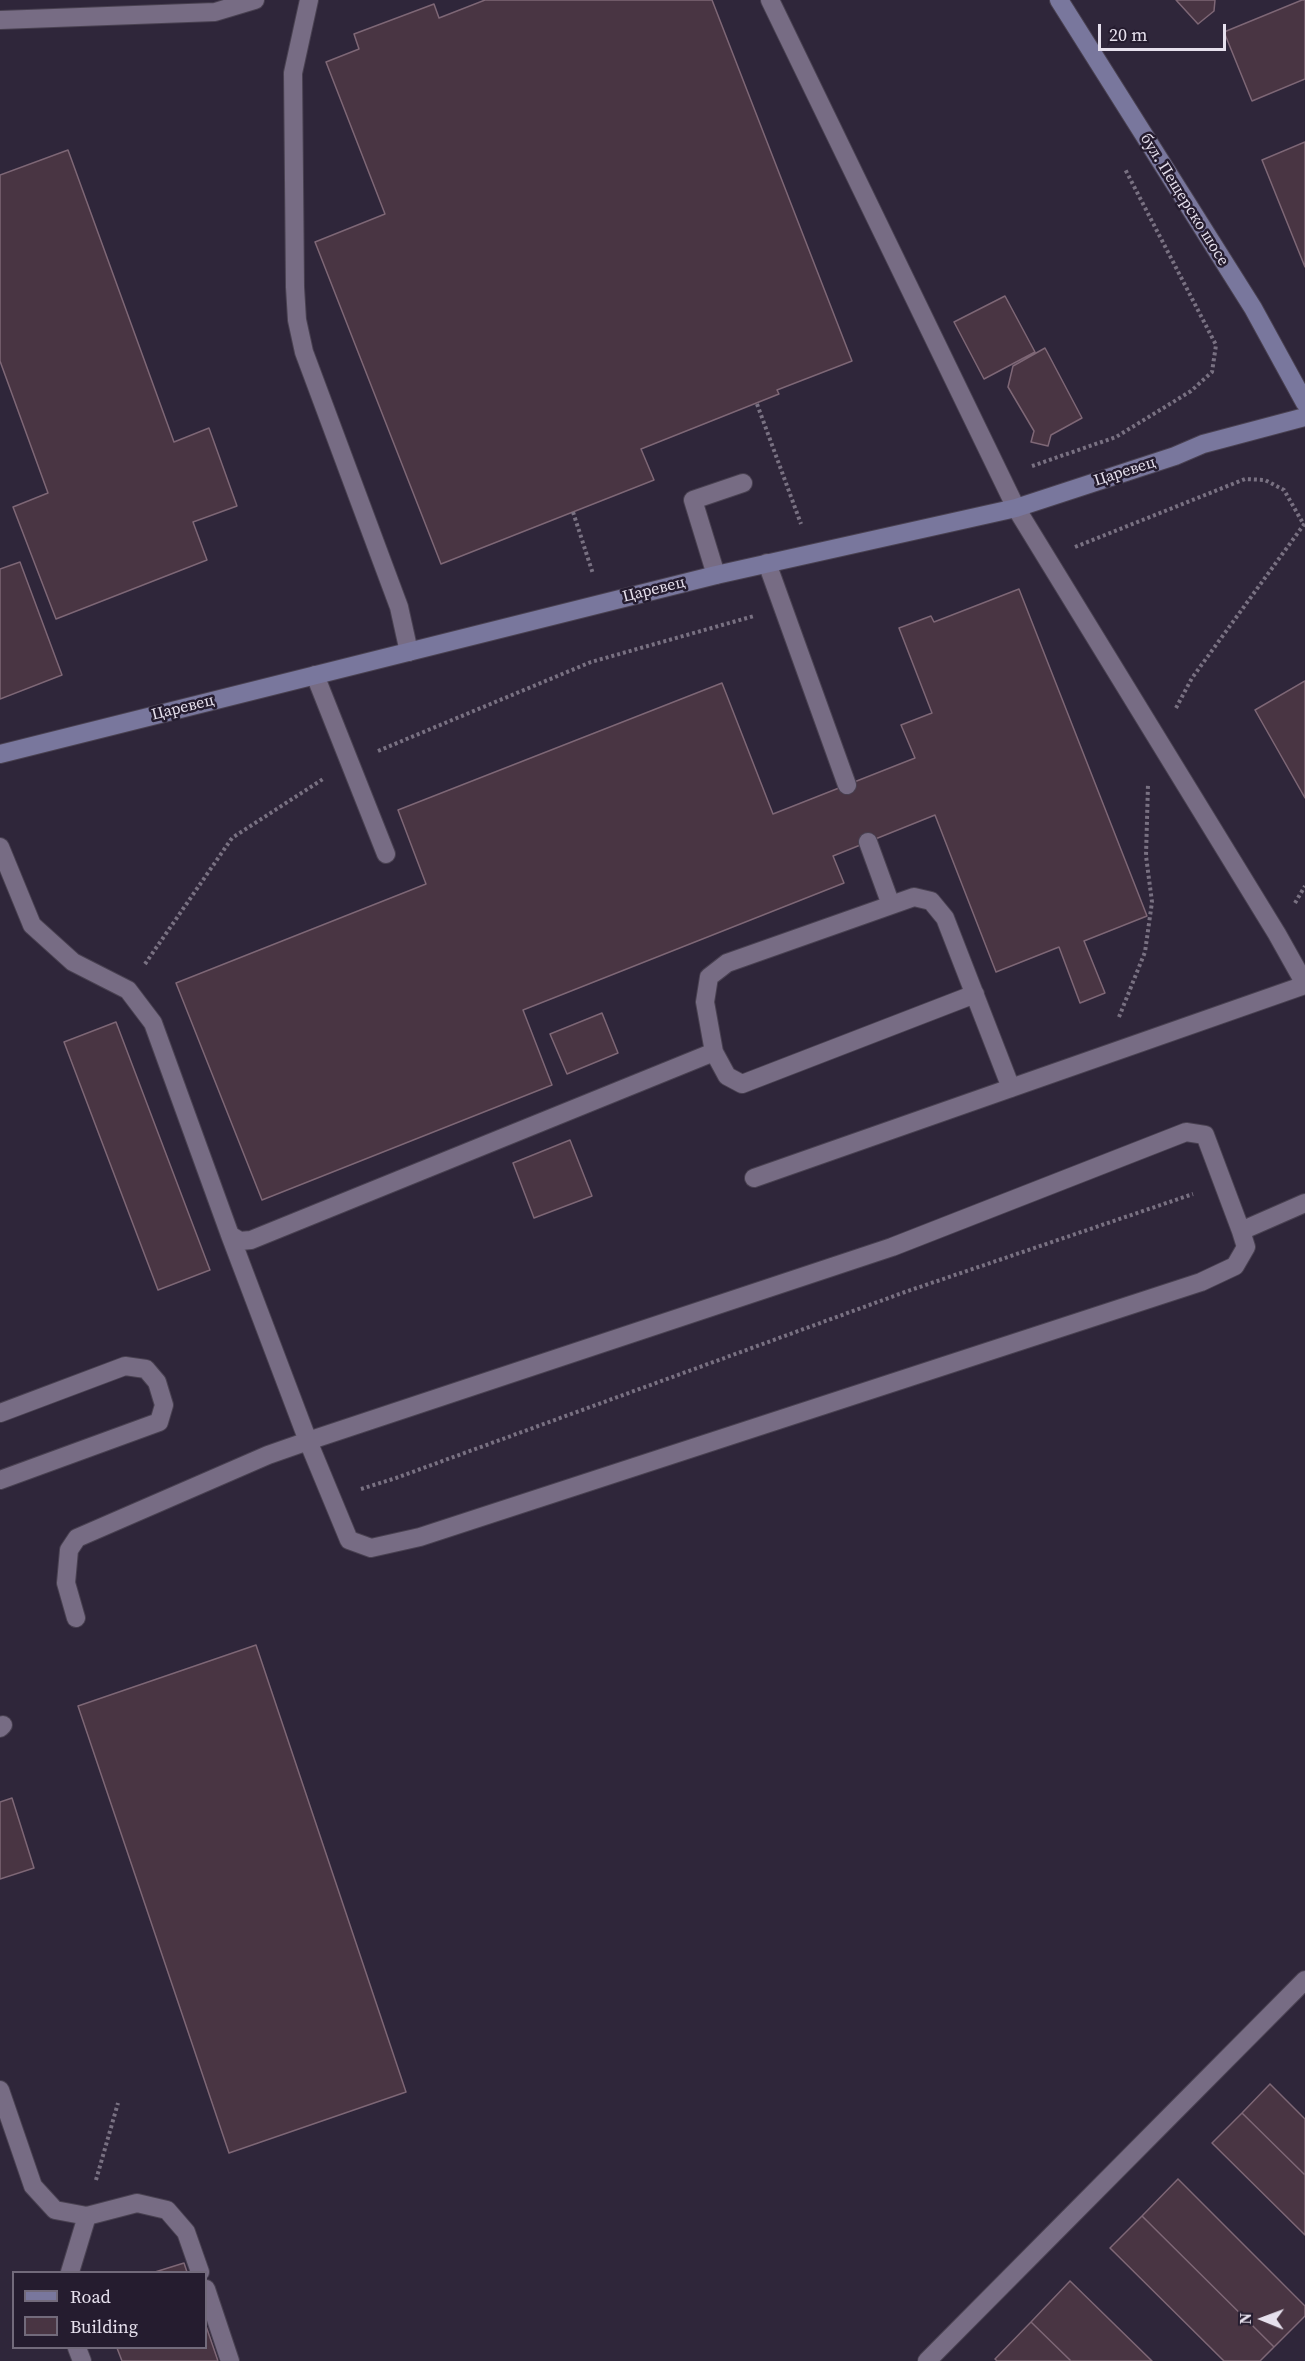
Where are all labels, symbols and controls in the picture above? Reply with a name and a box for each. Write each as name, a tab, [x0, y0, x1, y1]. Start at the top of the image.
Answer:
scale bar	[1101, 12, 1228, 50]
text: 20 m	[1109, 22, 1147, 47]
street label: бул. Пещерско шосе	[1136, 130, 1232, 270]
street label: Царевец	[1092, 453, 1158, 491]
street label: Царевец	[621, 573, 687, 607]
street label: Царевец	[150, 691, 216, 725]
legend	[12, 2271, 207, 2349]
text: Road	[70, 2284, 111, 2309]
north arrow	[1233, 2289, 1293, 2349]
text: N	[1234, 2313, 1256, 2325]
text: Building	[70, 2314, 138, 2339]

